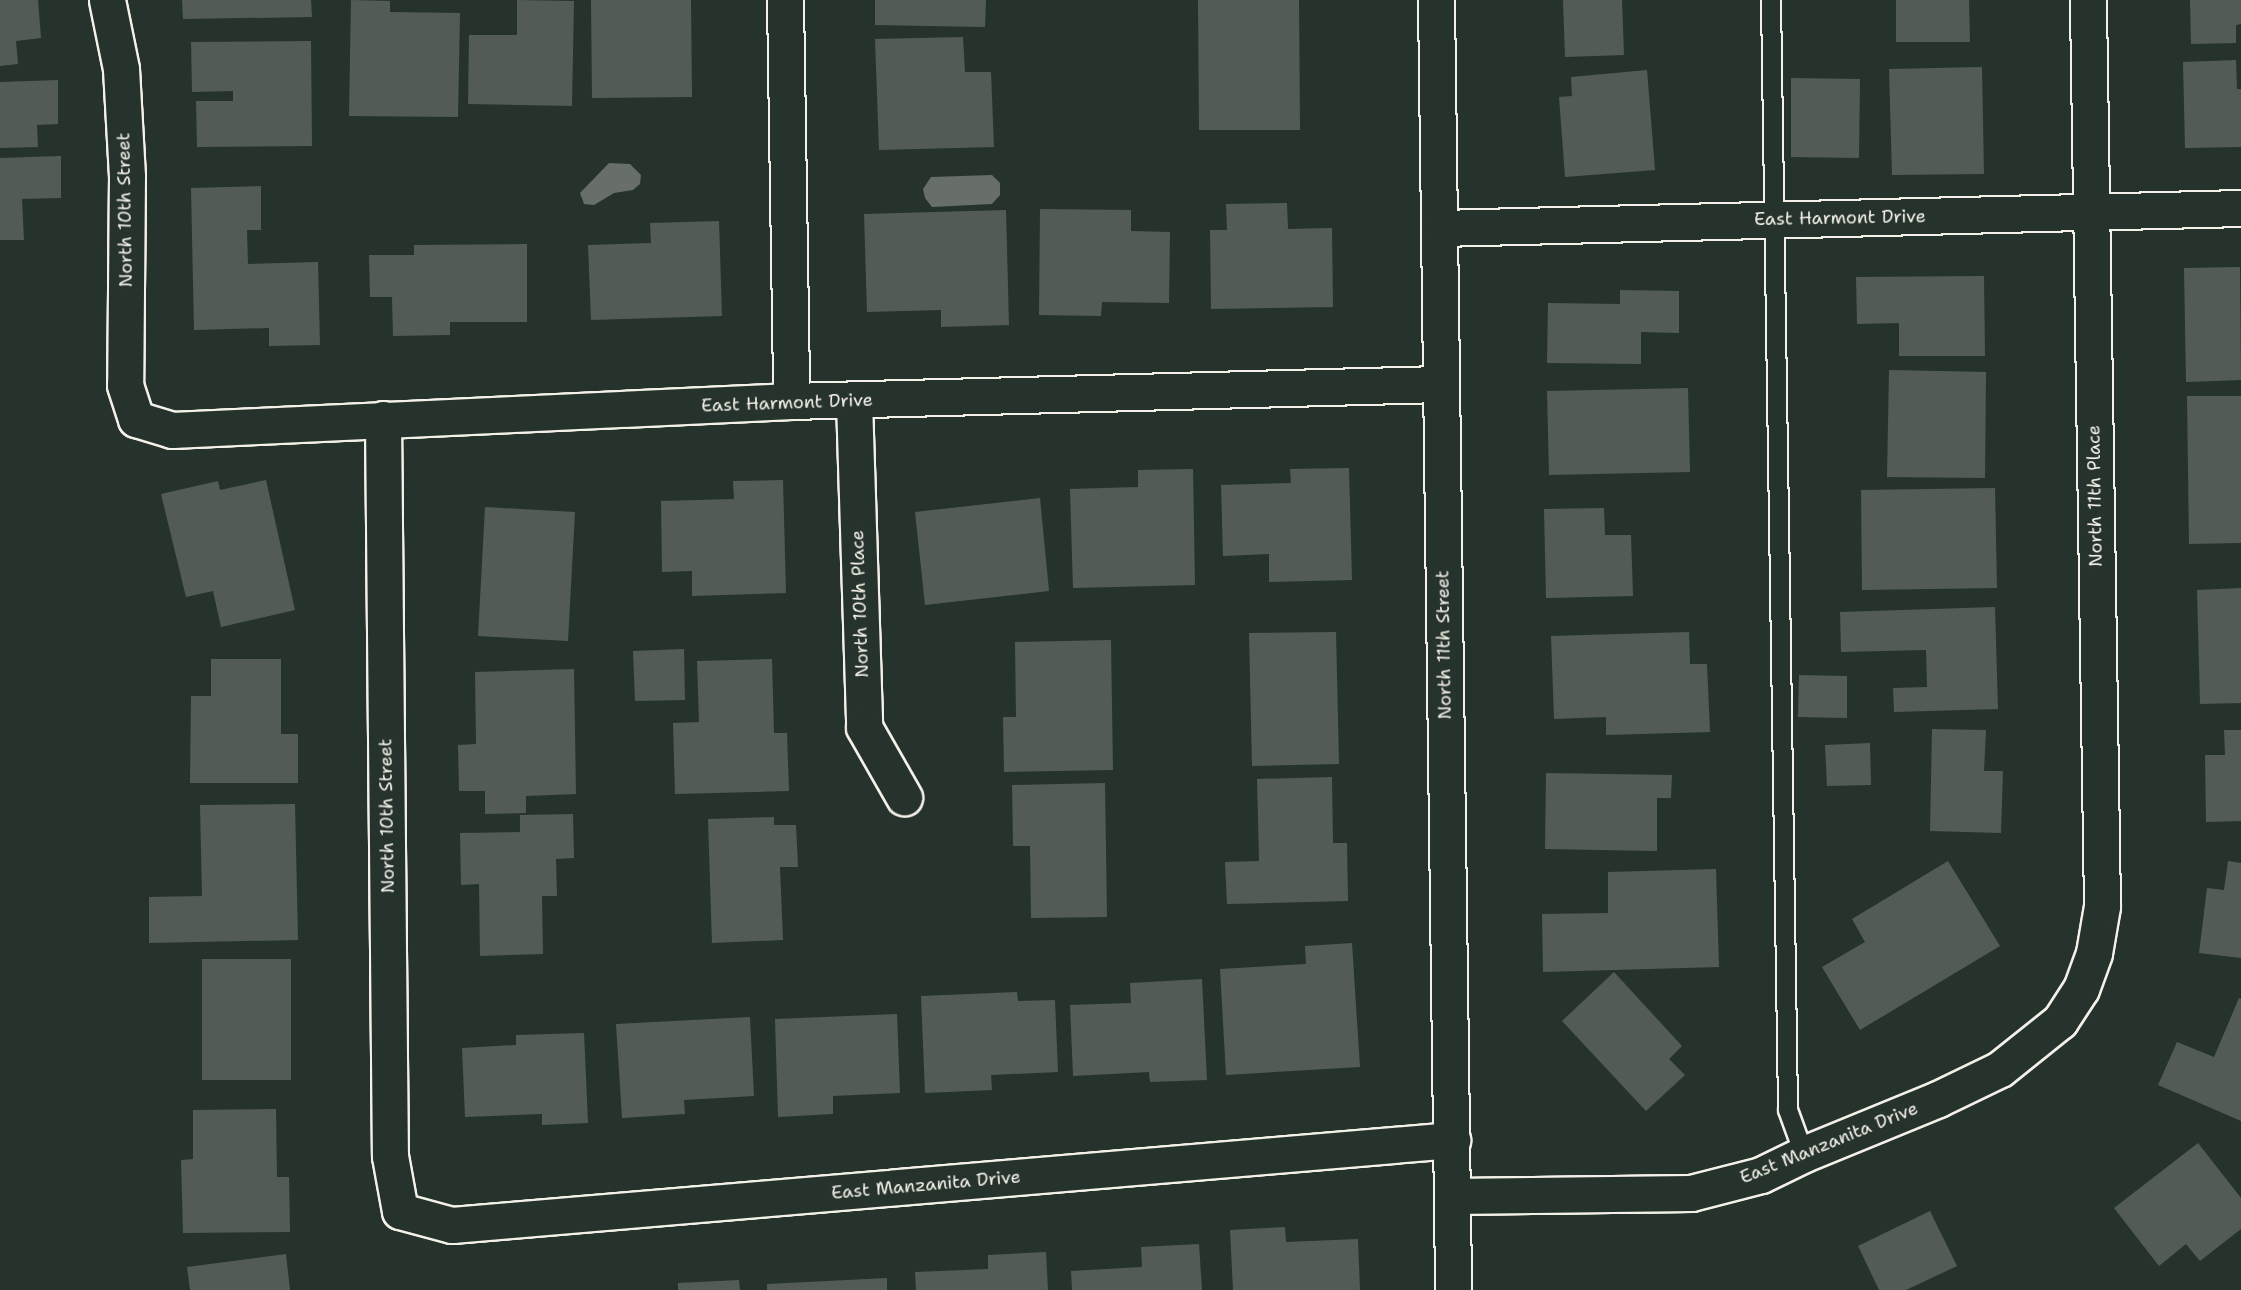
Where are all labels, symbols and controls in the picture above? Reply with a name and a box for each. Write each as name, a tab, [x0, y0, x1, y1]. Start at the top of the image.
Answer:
street label: North 10th Street	[113, 132, 137, 288]
street label: East Harmont Drive	[1754, 206, 1926, 230]
street label: East Harmont Drive	[701, 389, 873, 417]
street label: North 11th Place	[2083, 425, 2107, 567]
street label: North 10th Place	[847, 530, 873, 678]
street label: North 11th Street	[1432, 570, 1456, 720]
street label: North 10th Street	[375, 738, 399, 894]
street label: East Manzanita Drive	[1737, 1097, 1921, 1189]
street label: East Manzanita Drive	[830, 1166, 1022, 1204]

